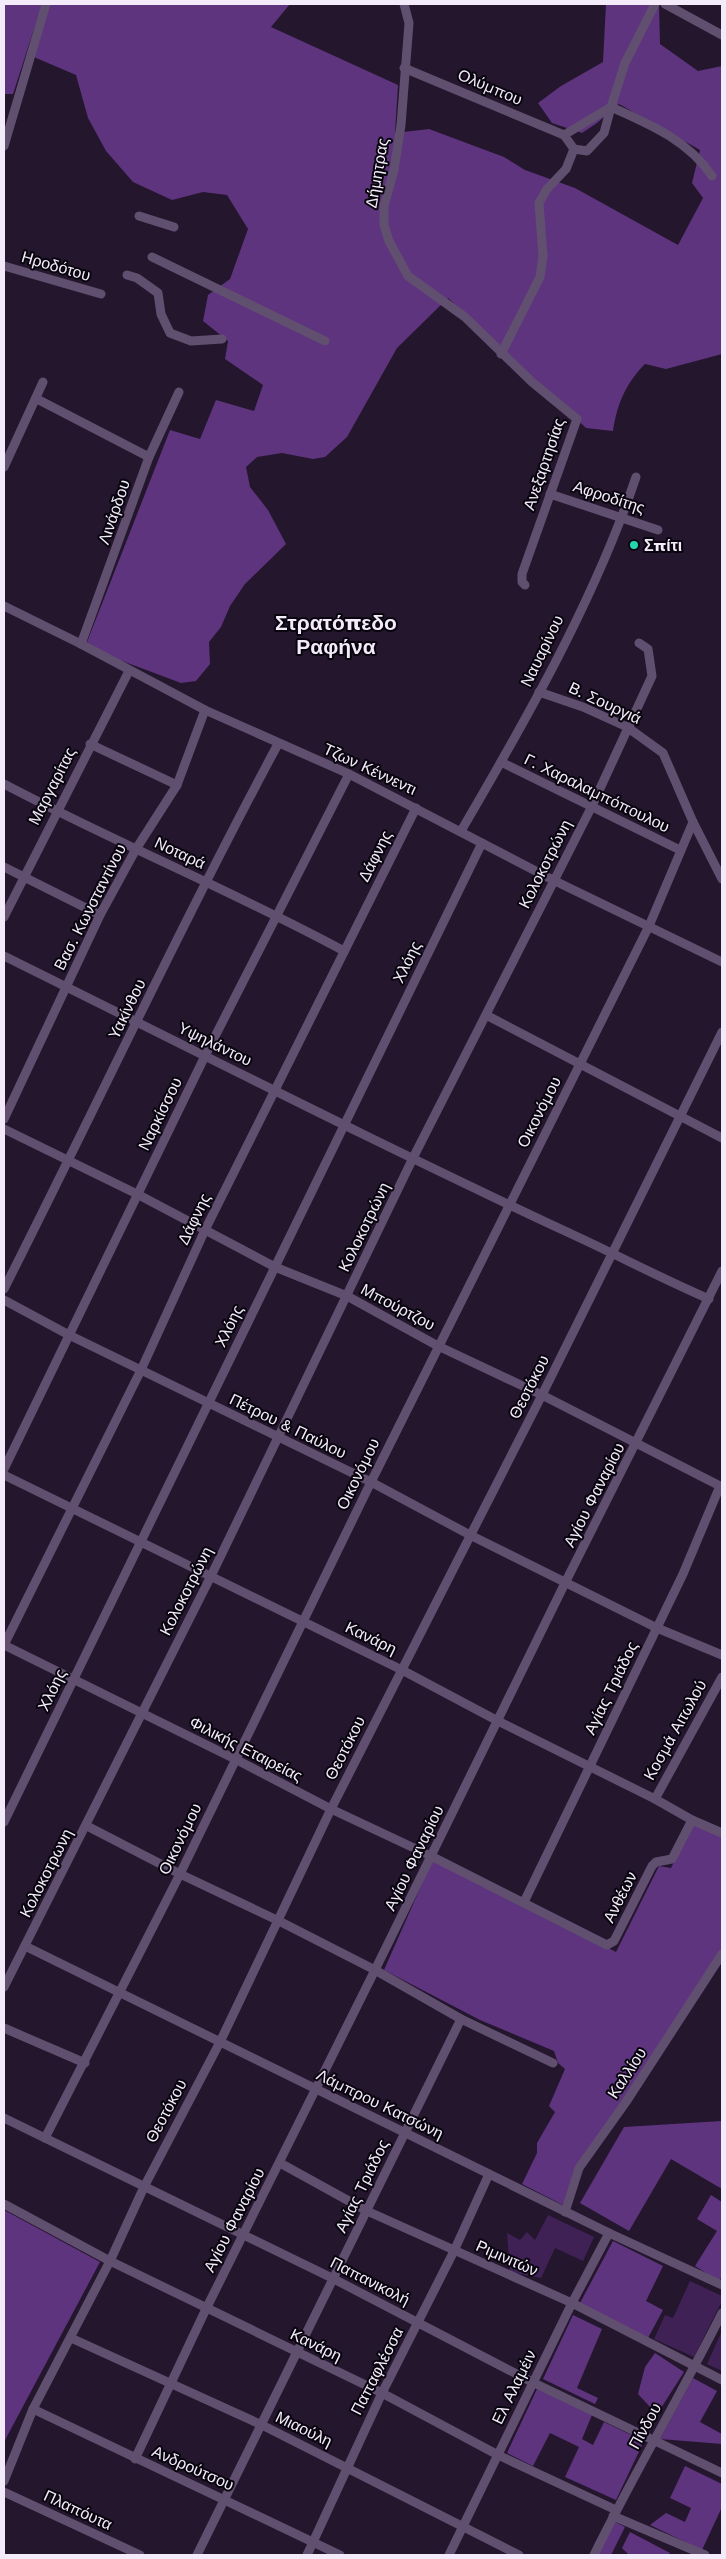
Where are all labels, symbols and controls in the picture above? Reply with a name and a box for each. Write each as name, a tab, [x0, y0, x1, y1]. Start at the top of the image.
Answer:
street label: Ολύμπου	[455, 65, 525, 109]
street label: Δήμητρας	[361, 136, 393, 210]
street label: Ηροδότου	[19, 247, 93, 285]
street label: Ανεξαρτησίας	[519, 415, 569, 512]
street label: Αφροδίτης	[571, 476, 648, 518]
street label: Λινάρδου	[94, 477, 134, 547]
place label: Σπίτι	[644, 536, 682, 555]
marker: Σπίτι	[628, 539, 640, 551]
district label: Στρατόπεδο Ραφήνα	[275, 610, 397, 659]
street label: Ναυαρίνου	[517, 612, 567, 690]
street label: Β. Σουργιά	[566, 678, 644, 728]
street label: Τζων Κέννεντι	[320, 739, 420, 799]
street label: Μαργαρίτας	[24, 744, 80, 828]
street label: Γ. Χαραλαμπόπουλου	[521, 750, 673, 836]
street label: Κολοκοτρώνη	[515, 816, 575, 912]
street label: Δάφνης	[354, 827, 396, 885]
street label: Νοταρά	[152, 833, 208, 873]
street label: Βασ. Κωνσταντίνου	[50, 841, 130, 973]
street label: Χλόης	[389, 938, 425, 986]
street label: Υακίνθου	[104, 976, 150, 1042]
street label: Υψηλάντου	[175, 1018, 255, 1070]
street label: Οικονόμου	[513, 1073, 565, 1151]
street label: Ναρκίσσου	[134, 1074, 186, 1154]
street label: Κολοκοτρώνη	[334, 1179, 394, 1275]
street label: Δάφνης	[173, 1190, 215, 1248]
street label: Μπούρτζου	[358, 1280, 438, 1334]
street label: Χλόης	[211, 1302, 247, 1350]
street label: Θεοτόκου	[505, 1352, 553, 1422]
street label: Πέτρου & Παύλου	[226, 1389, 350, 1463]
street label: Οικονόμου	[333, 1435, 383, 1513]
street label: Αγίου Φαναρίου	[560, 1440, 628, 1550]
street label: Κολοκοτρώνη	[156, 1543, 216, 1639]
street label: Κανάρη	[342, 1617, 400, 1659]
street label: Αγίας Τριάδος	[580, 1638, 642, 1738]
street label: Χλόης	[34, 1666, 70, 1714]
street label: Κοσμά Αιτωλού	[640, 1676, 710, 1784]
street label: Φιλικής Εταιρείας	[186, 1712, 306, 1786]
street label: Θεοτόκου	[321, 1713, 369, 1783]
street label: Οικονόμου	[155, 1800, 205, 1878]
street label: Αγίου Φαναρίου	[380, 1802, 448, 1914]
street label: Κολοκοτρωνη	[16, 1825, 76, 1921]
street label: Ανθέων	[599, 1868, 641, 1926]
street label: Καλλίου	[604, 2044, 650, 2102]
street label: Λάμπρου Κατσώνη	[313, 2065, 447, 2143]
street label: Θεοτόκου	[141, 2076, 191, 2146]
street label: Αγίας Τριάδος	[331, 2136, 393, 2236]
street label: Αγίου Φαναρίου	[200, 2165, 268, 2275]
street label: Ριμινιτών	[473, 2236, 541, 2280]
street label: Παπανικολή	[327, 2253, 413, 2309]
street label: Κανάρη	[287, 2324, 345, 2366]
street label: Παπαφλέσσα	[347, 2324, 407, 2418]
street label: Ελ Αλαμέιν	[488, 2347, 540, 2427]
street label: Πίνδου	[625, 2400, 665, 2452]
street label: Μιαούλη	[273, 2407, 335, 2451]
street label: Ανδρούτσου	[149, 2441, 237, 2495]
street label: Πλαπόυτα	[41, 2486, 115, 2534]

